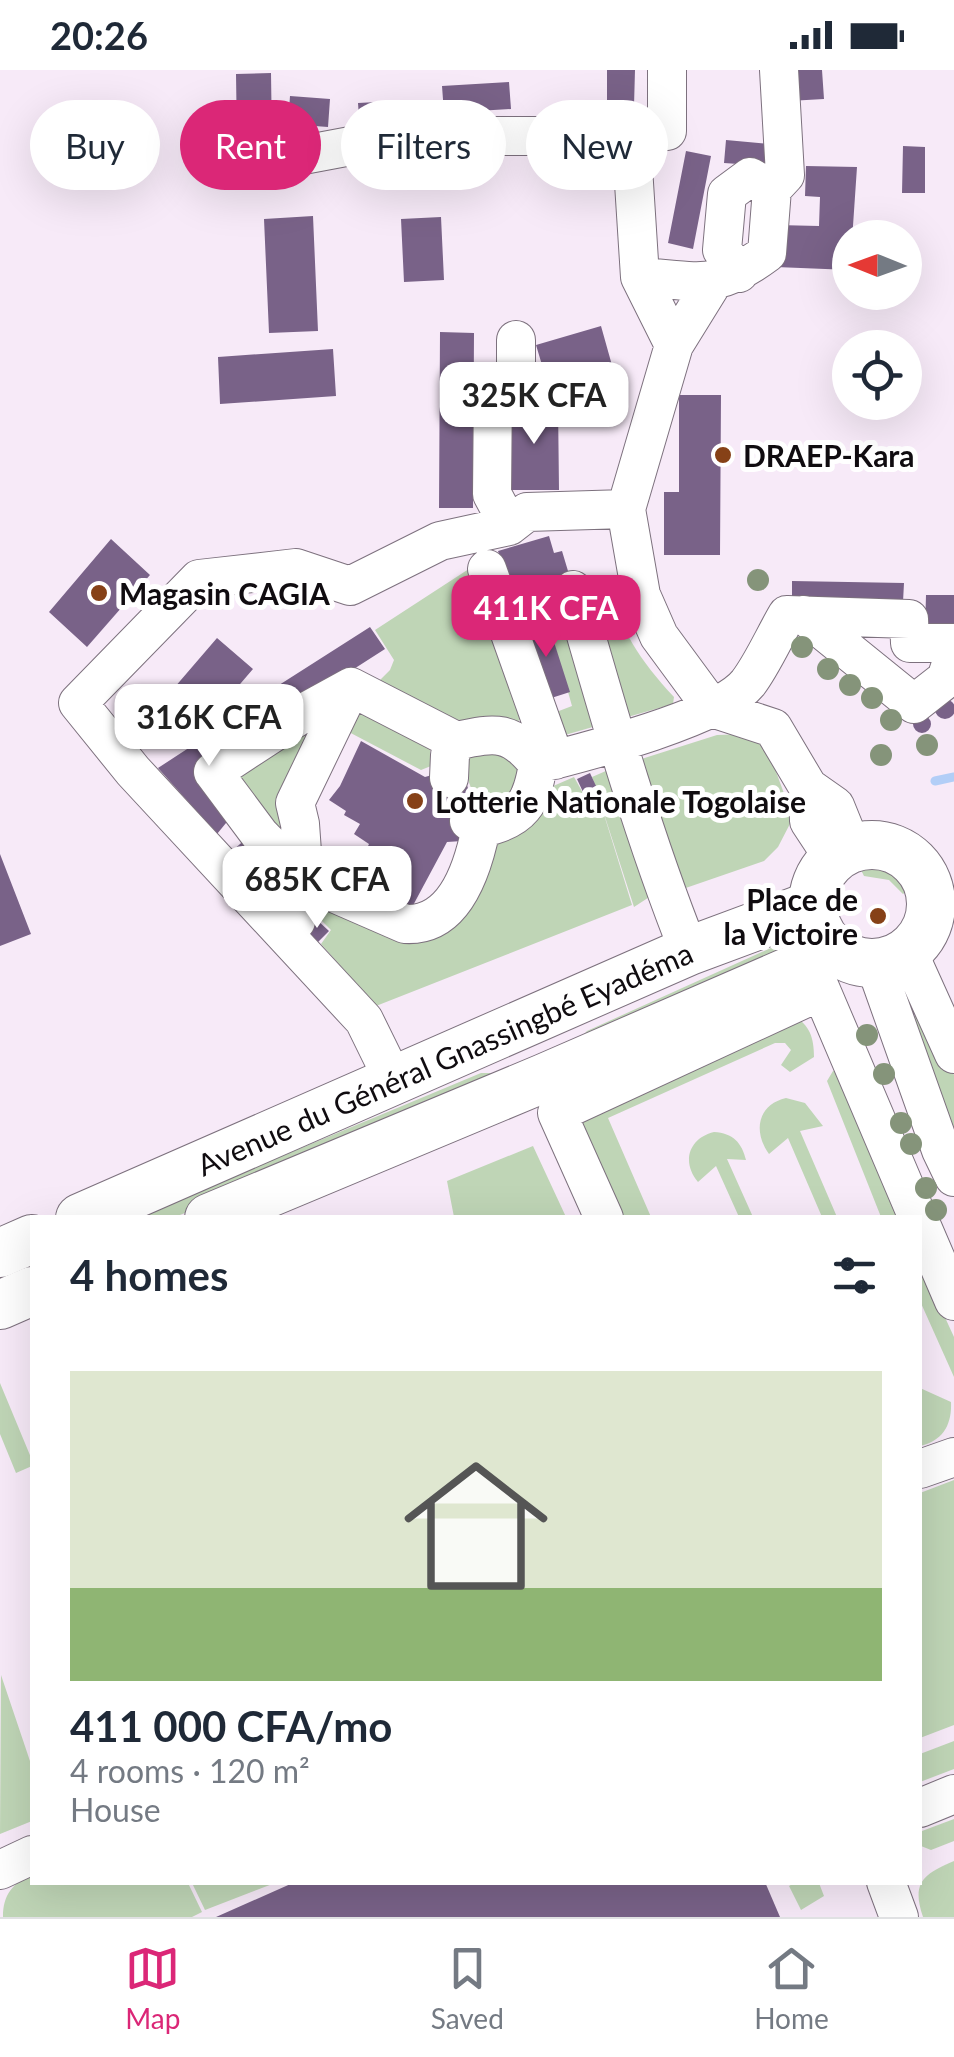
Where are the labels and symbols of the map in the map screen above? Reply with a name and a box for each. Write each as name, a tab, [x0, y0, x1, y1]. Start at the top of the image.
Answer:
north arrow	[832, 220, 922, 310]
pin: 325K CFA	[431, 362, 637, 447]
place label: DRAEP-Kara	[743, 437, 915, 473]
marker: DRAEP-Kara	[712, 444, 734, 466]
place label: Magasin CAGIA	[119, 575, 330, 611]
pin: 411K CFA	[443, 575, 649, 660]
marker: Magasin CAGIA	[88, 582, 110, 604]
pin: 316K CFA	[106, 684, 312, 769]
place label: Lotterie Nationale Togolaise	[435, 783, 806, 819]
marker: Lotterie Nationale Togolaise	[404, 790, 426, 812]
pin: 685K CFA	[214, 846, 420, 931]
place label: Place de la Victoire	[724, 881, 858, 951]
marker: Place de la Victoire	[867, 905, 889, 927]
street label: Avenue du Général Gnassingbé Eyadéma	[191, 934, 698, 1183]

